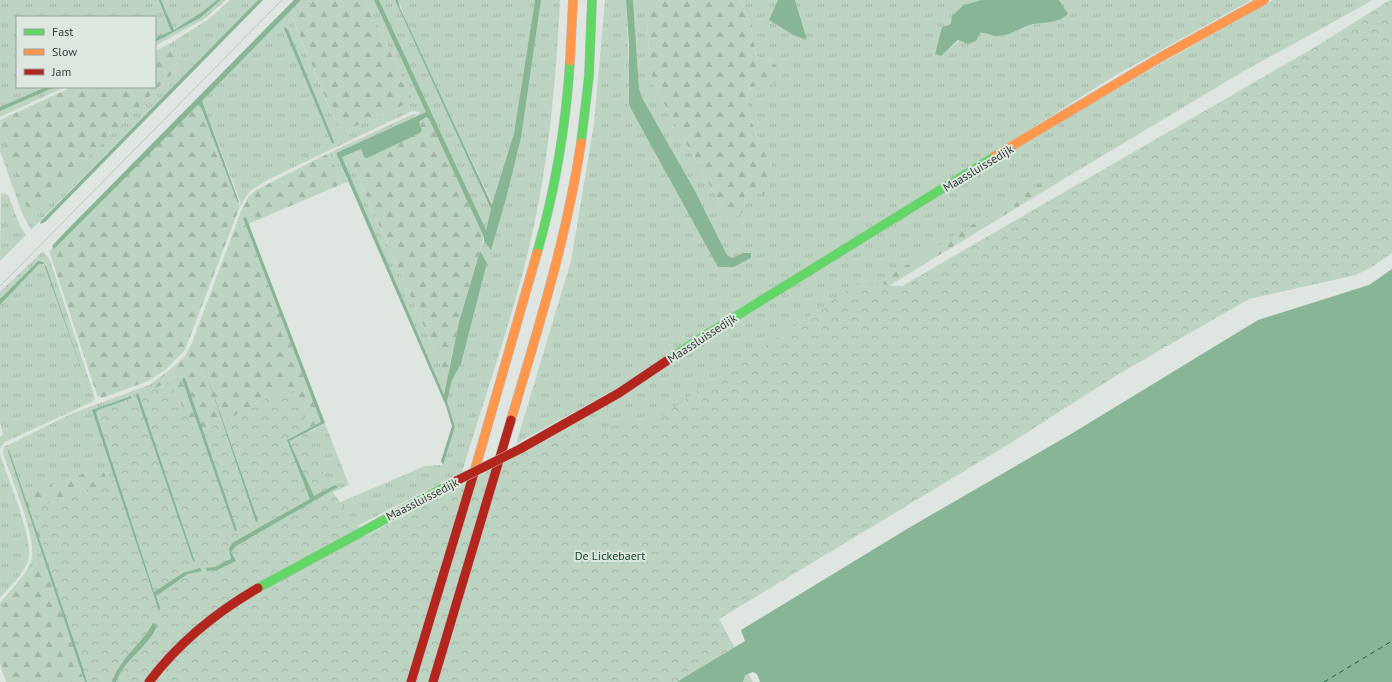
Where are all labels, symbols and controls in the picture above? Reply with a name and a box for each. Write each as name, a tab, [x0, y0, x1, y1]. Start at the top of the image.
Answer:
legend	[16, 16, 156, 88]
text: Fast	[52, 24, 73, 39]
text: Slow	[52, 44, 77, 59]
text: Jam	[51, 64, 71, 79]
street label: Maassluissedijk	[940, 141, 1016, 195]
street label: Maassluissedijk	[665, 310, 740, 366]
street label: Maassluissedijk	[383, 474, 461, 524]
park label: De Lickebaert	[575, 548, 645, 563]

